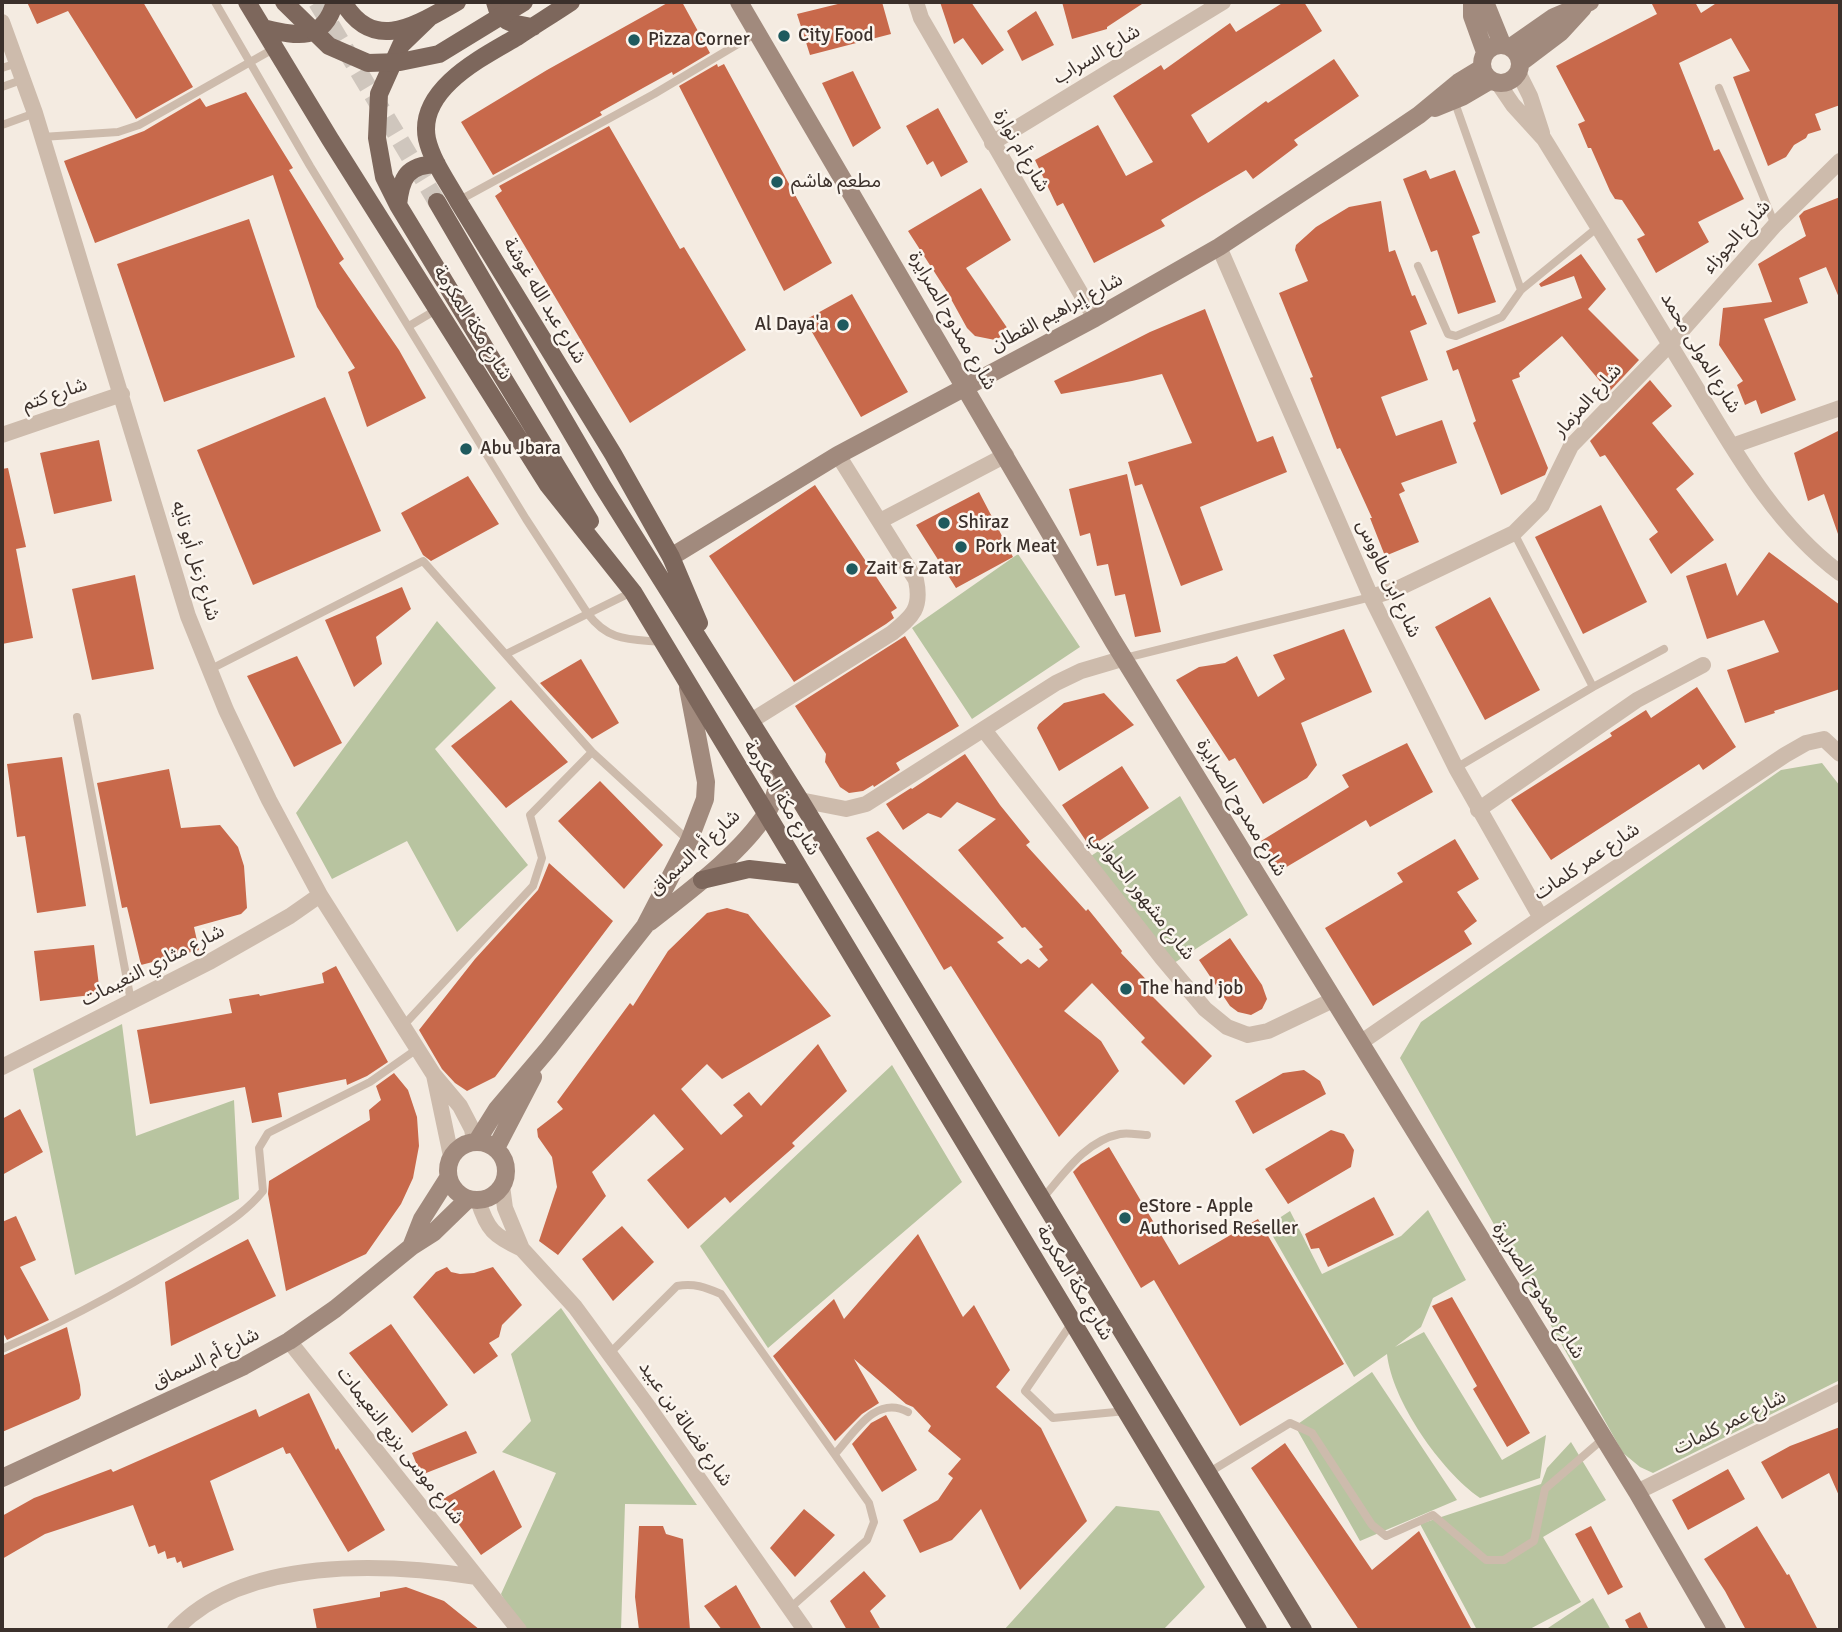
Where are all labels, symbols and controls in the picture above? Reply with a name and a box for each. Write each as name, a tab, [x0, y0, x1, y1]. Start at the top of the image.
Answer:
street label: شارع السراب	[1049, 20, 1145, 90]
place label: City Food	[798, 25, 874, 47]
marker: City Food	[776, 28, 792, 44]
place label: Pizza Corner	[648, 29, 750, 51]
marker: Pizza Corner	[626, 32, 642, 48]
street label: شارع أم نوارة	[988, 106, 1054, 196]
place label: مطعم هاشم	[791, 171, 881, 193]
marker: مطعم هاشم	[769, 174, 785, 190]
street label: شارع الجوزاء	[1698, 196, 1776, 278]
street label: شارع عبد الله غوشة	[497, 234, 591, 368]
street label: شارع ممدوح الصرايرة	[903, 248, 1001, 394]
street label: شارع مكة المكرمة	[428, 262, 516, 384]
street label: شارع إبراهيم القطان	[987, 269, 1127, 357]
street label: شارع المولى محمد	[1655, 288, 1745, 418]
place label: Al Daya'a	[754, 314, 829, 336]
marker: Al Daya'a	[835, 317, 851, 333]
street label: شارع المزمار	[1549, 360, 1627, 442]
street label: شارع كتم	[20, 373, 90, 417]
place label: Abu Jbara	[480, 438, 561, 460]
marker: Abu Jbara	[458, 441, 474, 457]
street label: شارع زعل أبو تايه	[166, 498, 224, 624]
place label: Shiraz	[958, 512, 1009, 534]
marker: Shiraz	[936, 515, 952, 531]
street label: شارع ابن طاووس	[1351, 517, 1425, 641]
place label: Pork Meat	[975, 536, 1057, 558]
marker: Pork Meat	[953, 539, 969, 555]
place label: Zait & Zatar	[866, 558, 961, 580]
marker: Zait & Zatar	[844, 561, 860, 577]
street label: شارع ممدوح الصرايرة	[1191, 735, 1291, 881]
street label: شارع مكة المكرمة	[738, 736, 824, 860]
street label: شارع أم السماق	[645, 805, 745, 901]
street label: شارع عمر كلمات	[1530, 818, 1644, 906]
street label: شارع مشهور الحلواني	[1085, 827, 1199, 965]
street label: شارع مثاري النعيمات	[78, 920, 228, 1012]
place label: The hand job	[1140, 978, 1243, 1000]
marker: The hand job	[1118, 981, 1134, 997]
place label: eStore - Apple Authorised Reseller	[1139, 1196, 1298, 1240]
marker: eStore - Apple Authorised Reseller	[1117, 1210, 1133, 1226]
street label: شارع ممدوح الصرايرة	[1487, 1219, 1589, 1363]
street label: شارع مكة المكرمة	[1031, 1221, 1117, 1345]
street label: شارع أم السماق	[149, 1323, 263, 1395]
street label: شارع فضالة بن عبيد	[633, 1357, 737, 1491]
street label: شارع موسى بزيع النعيمات	[331, 1363, 469, 1529]
street label: شارع عمر كلمات	[1670, 1386, 1790, 1460]

